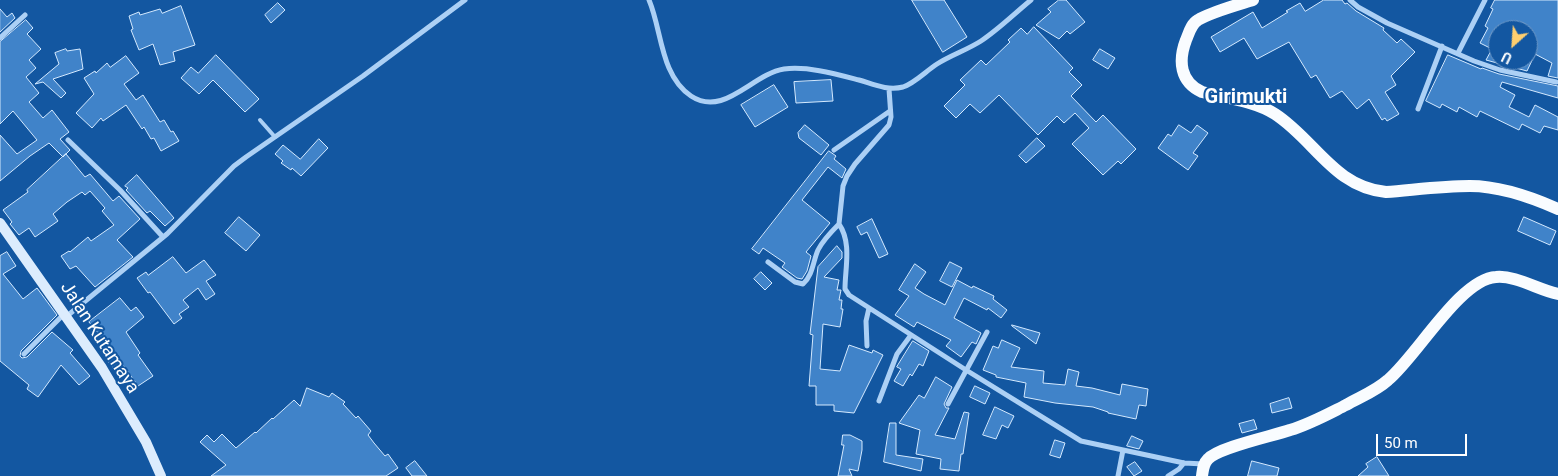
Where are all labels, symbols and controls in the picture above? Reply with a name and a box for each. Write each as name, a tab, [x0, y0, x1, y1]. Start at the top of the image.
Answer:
north arrow	[1488, 20, 1538, 70]
text: U	[1499, 48, 1515, 67]
district label: Girimukti	[1205, 86, 1287, 110]
street label: Jalan Kutamaya	[55, 278, 143, 398]
scale bar	[1378, 424, 1469, 456]
text: 50 m	[1384, 434, 1418, 452]

